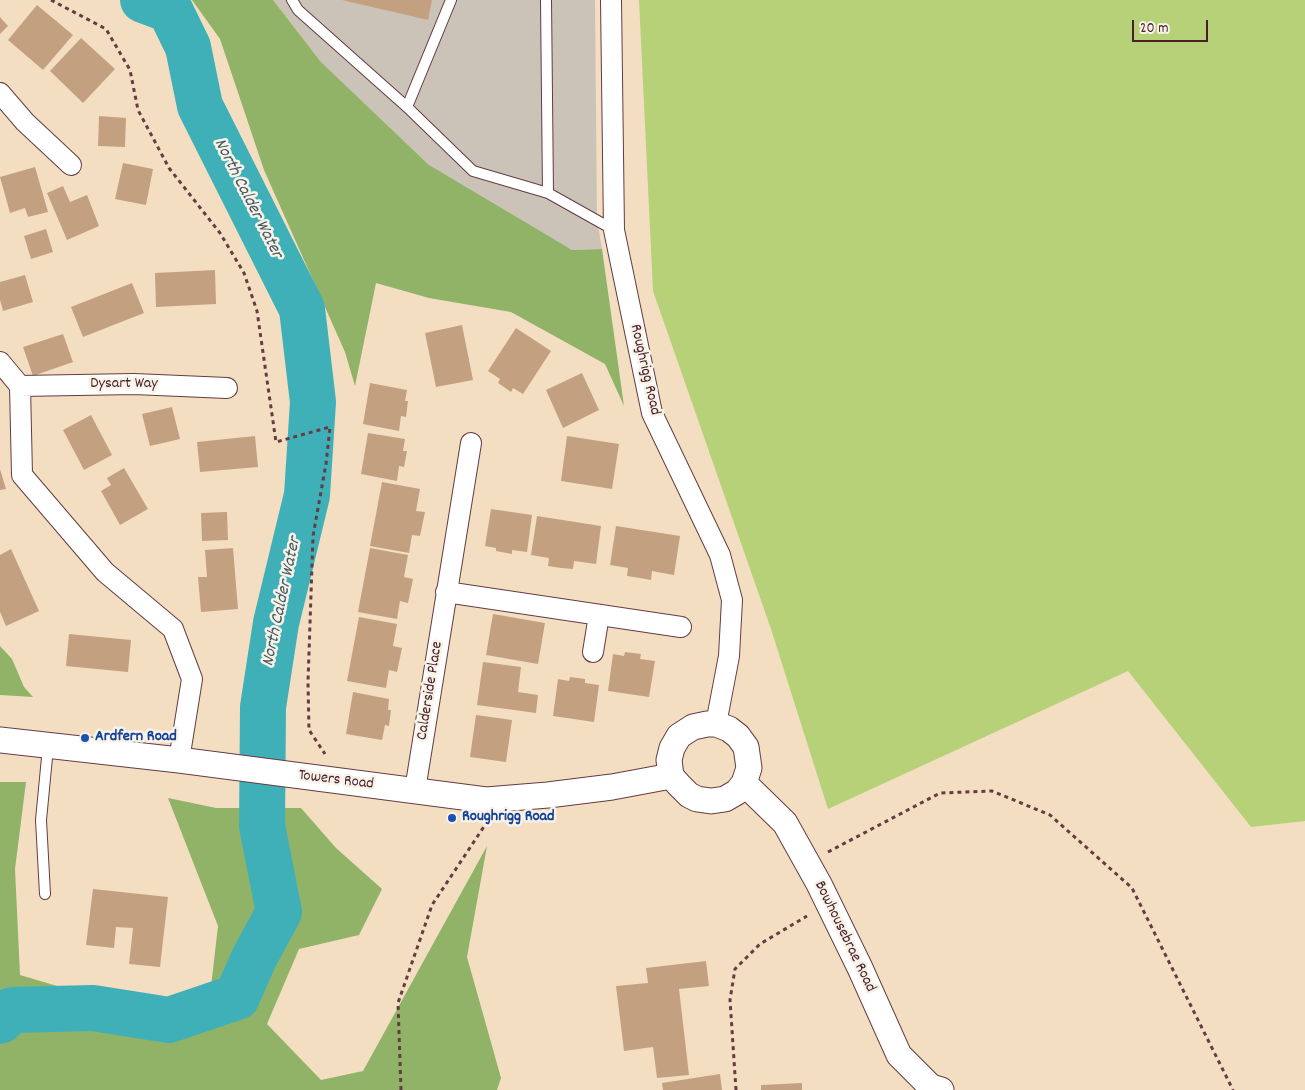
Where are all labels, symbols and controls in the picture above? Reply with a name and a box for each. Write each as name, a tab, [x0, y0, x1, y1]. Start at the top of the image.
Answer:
scale bar	[1135, 10, 1211, 42]
text: 20 m	[1140, 18, 1168, 40]
water label: North Calder Water	[208, 136, 286, 262]
street label: Roughrigg Road	[624, 323, 664, 417]
street label: Dysart Way	[90, 375, 158, 395]
water label: North Calder Water	[259, 535, 307, 669]
street label: Calderside Place	[414, 640, 448, 742]
place label: Ardfern Road	[95, 728, 177, 748]
marker: Ardfern Road	[79, 732, 91, 744]
street label: Towers Road	[297, 767, 375, 795]
place label: Roughrigg Road	[462, 808, 555, 828]
marker: Roughrigg Road	[446, 812, 458, 824]
street label: Bowhousebrae Road	[809, 878, 879, 996]

